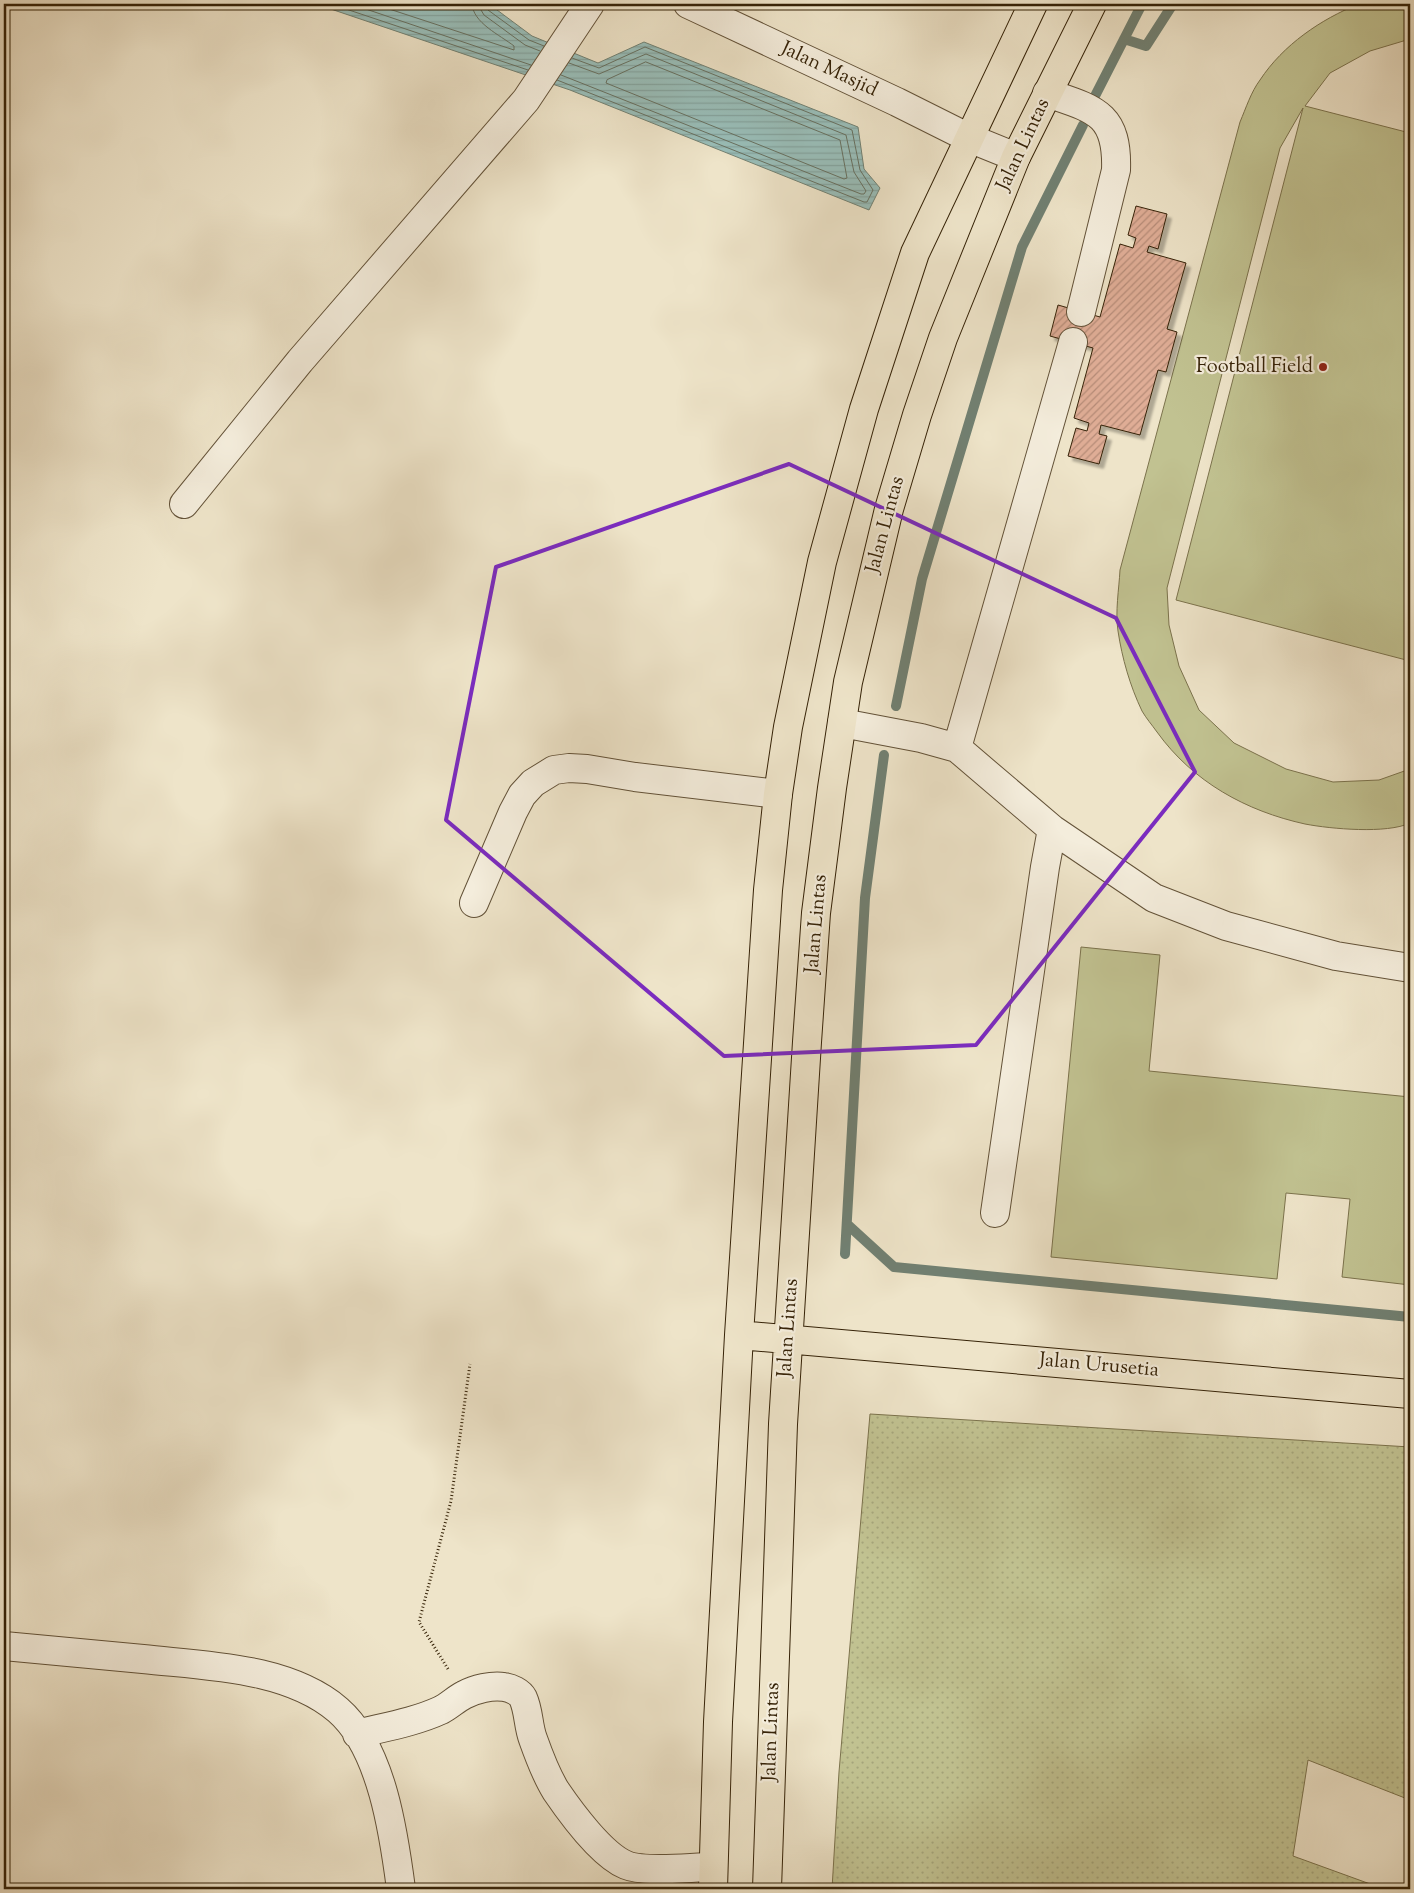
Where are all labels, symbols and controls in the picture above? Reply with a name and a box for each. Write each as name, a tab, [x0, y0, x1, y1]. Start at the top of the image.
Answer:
street label: Jalan Masjid	[775, 34, 882, 105]
street label: Jalan Lintas	[989, 94, 1058, 197]
place label: Football Field	[1196, 353, 1313, 382]
marker: Football Field	[1317, 361, 1329, 373]
street label: Jalan Lintas	[859, 473, 913, 578]
street label: Jalan Lintas	[798, 873, 836, 976]
street label: Jalan Lintas	[771, 1277, 807, 1379]
street label: Jalan Urusetia	[1037, 1346, 1160, 1386]
street label: Jalan Lintas	[756, 1682, 788, 1783]

